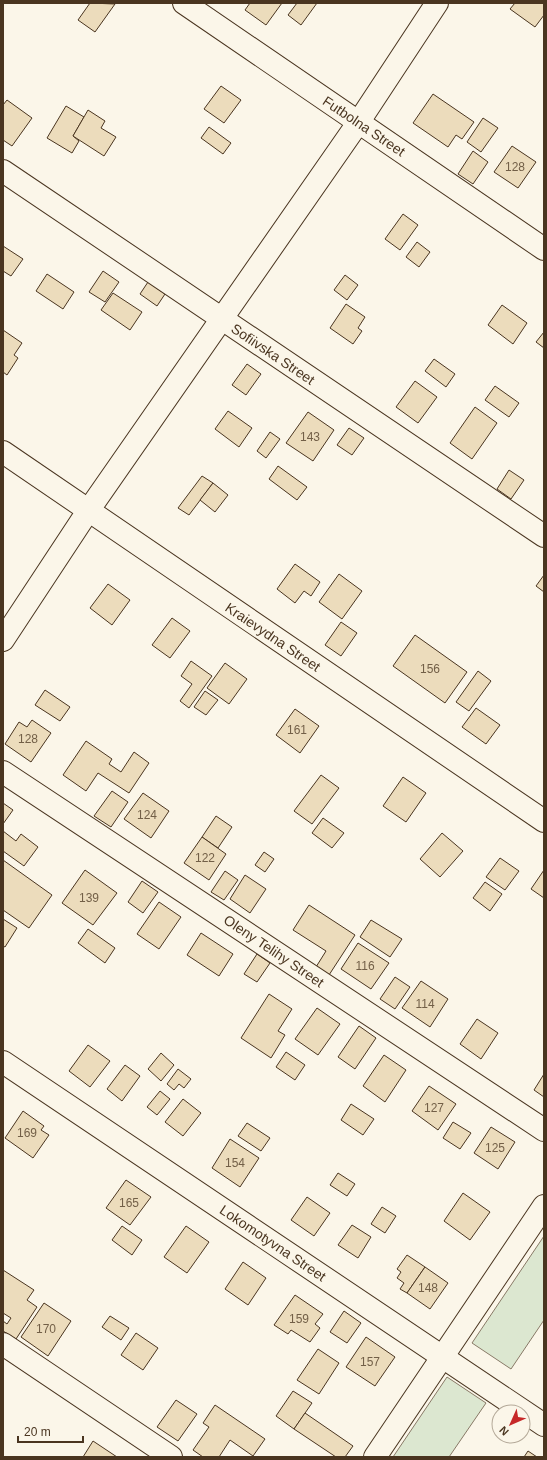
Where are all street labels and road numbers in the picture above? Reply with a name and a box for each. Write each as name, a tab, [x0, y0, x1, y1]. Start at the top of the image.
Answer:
street label: Futbolna Street	[320, 93, 408, 159]
street label: Sofiivska Street	[228, 320, 318, 388]
street label: Kraievydna Street	[222, 599, 324, 675]
street label: Oleny Telihy Street	[221, 912, 327, 990]
street label: Lokomotyvna Street	[217, 1202, 329, 1285]

